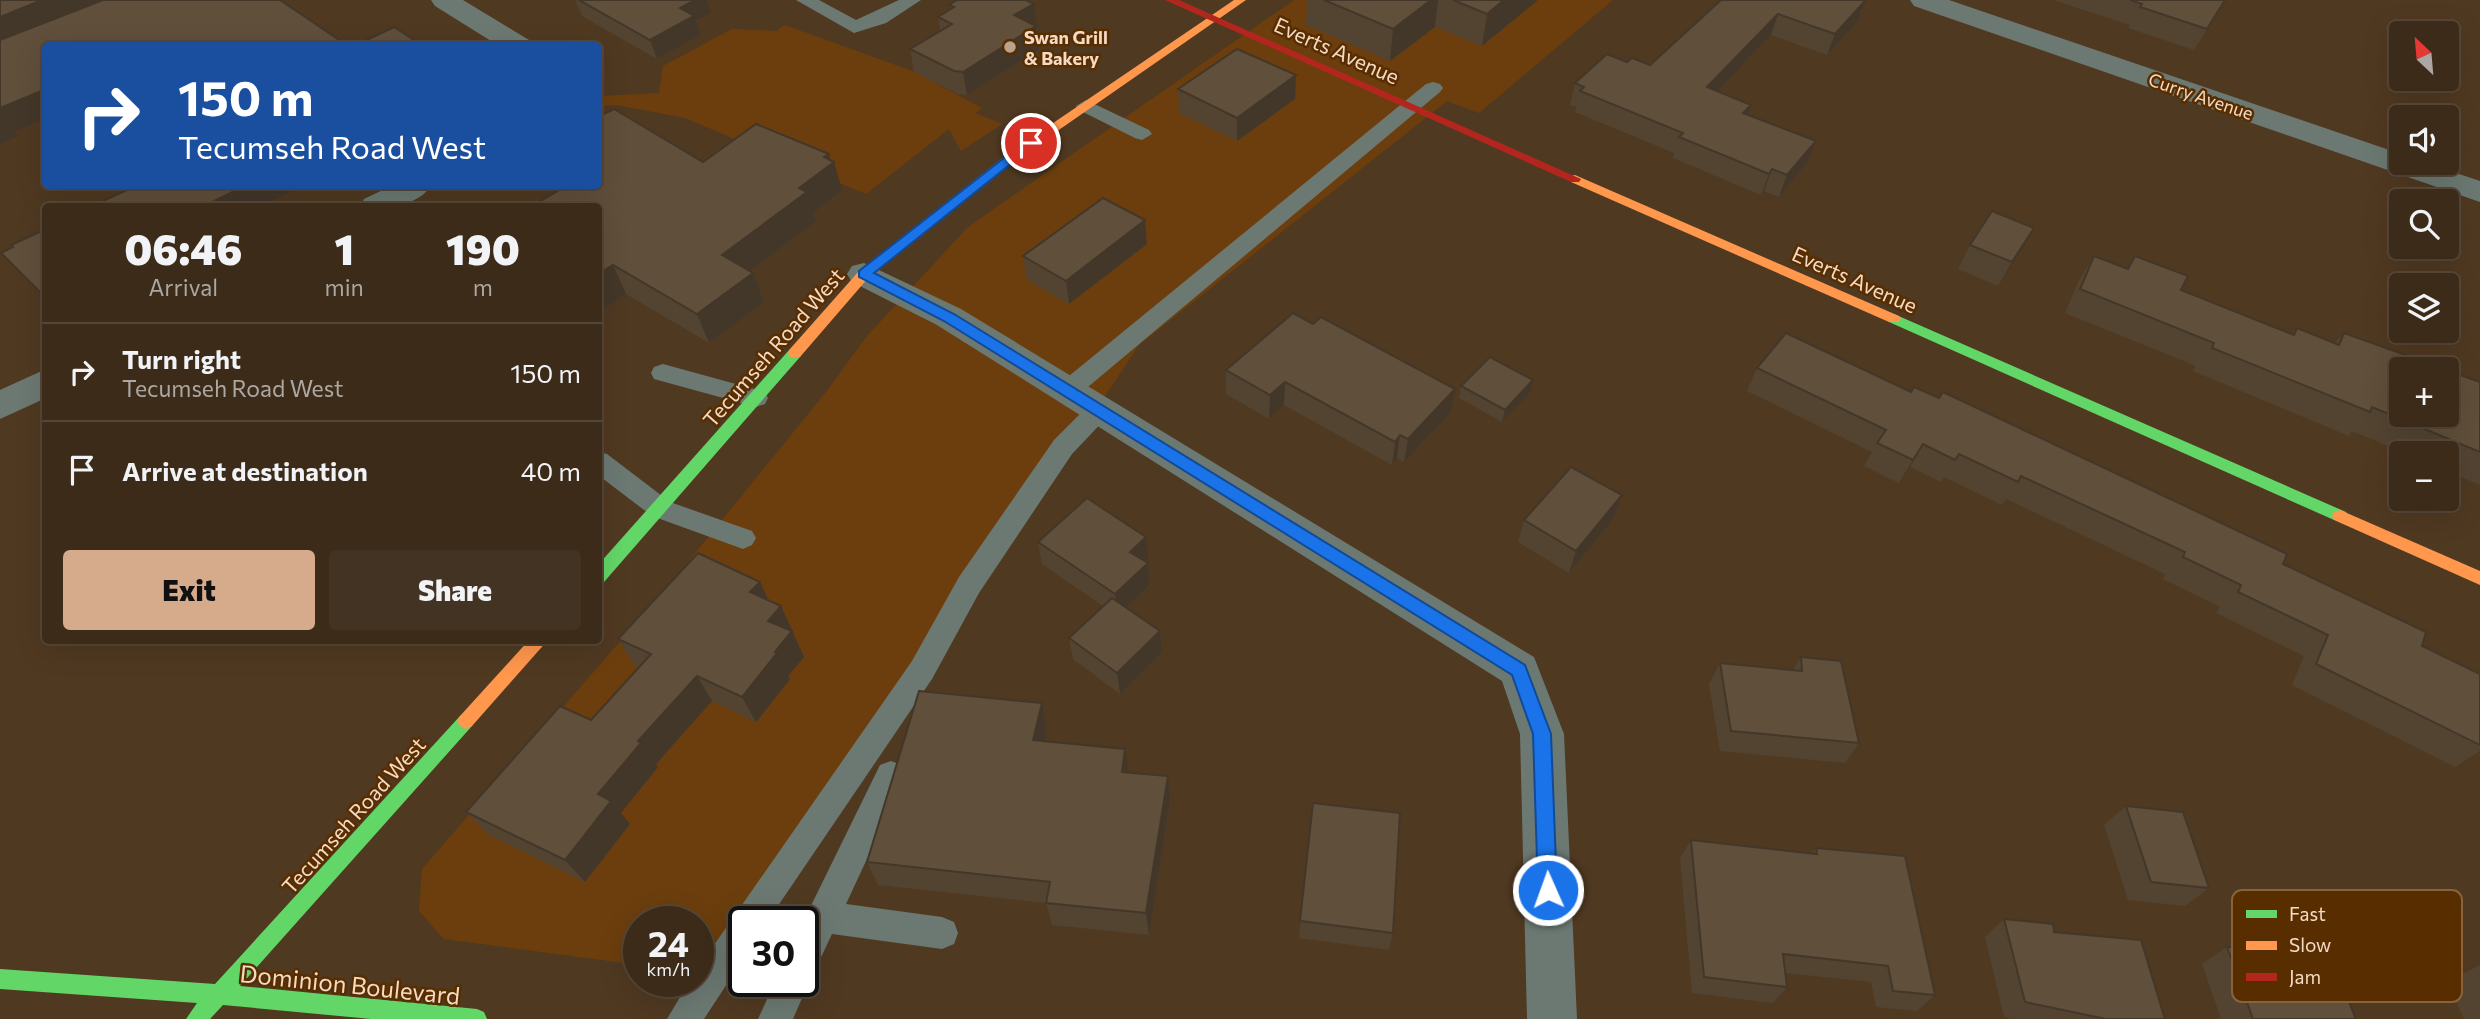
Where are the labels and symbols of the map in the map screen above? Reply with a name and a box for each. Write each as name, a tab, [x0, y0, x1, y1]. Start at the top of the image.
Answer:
street label: Everts Avenue	[1271, 11, 1403, 89]
north arrow	[2389, 21, 2459, 91]
place label: Swan Grill & Bakery	[1024, 26, 1108, 69]
marker: Swan Grill & Bakery	[1002, 39, 1018, 55]
street label: Curry Avenue	[2146, 68, 2256, 124]
pin	[1001, 113, 1061, 173]
street label: Everts Avenue	[1789, 240, 1921, 318]
street label: Tecumseh Road West	[697, 262, 849, 432]
street label: Tecumseh Road West	[276, 731, 430, 899]
position arrow	[1511, 853, 1585, 927]
legend	[2232, 890, 2462, 1002]
text: Fast	[2289, 902, 2326, 925]
speed limit sign: 30	[728, 906, 819, 997]
text: Slow	[2289, 933, 2331, 956]
street label: Dominion Boulevard	[239, 958, 461, 1010]
text: Jam	[2289, 965, 2321, 988]

